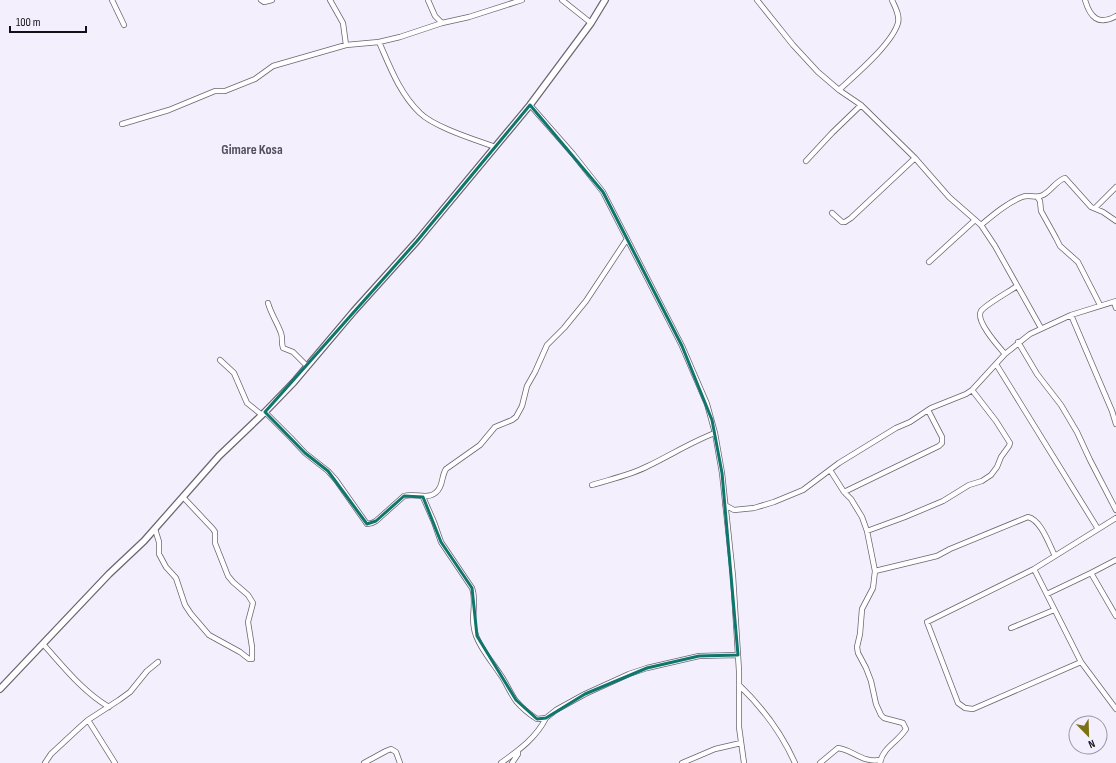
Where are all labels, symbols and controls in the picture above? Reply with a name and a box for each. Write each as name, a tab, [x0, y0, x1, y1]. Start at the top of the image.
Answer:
scale bar	[10, 8, 86, 34]
text: 100 m	[16, 15, 41, 30]
district label: Gimare Kosa	[221, 141, 283, 158]
north arrow	[1068, 715, 1108, 755]
text: N	[1086, 737, 1097, 751]

